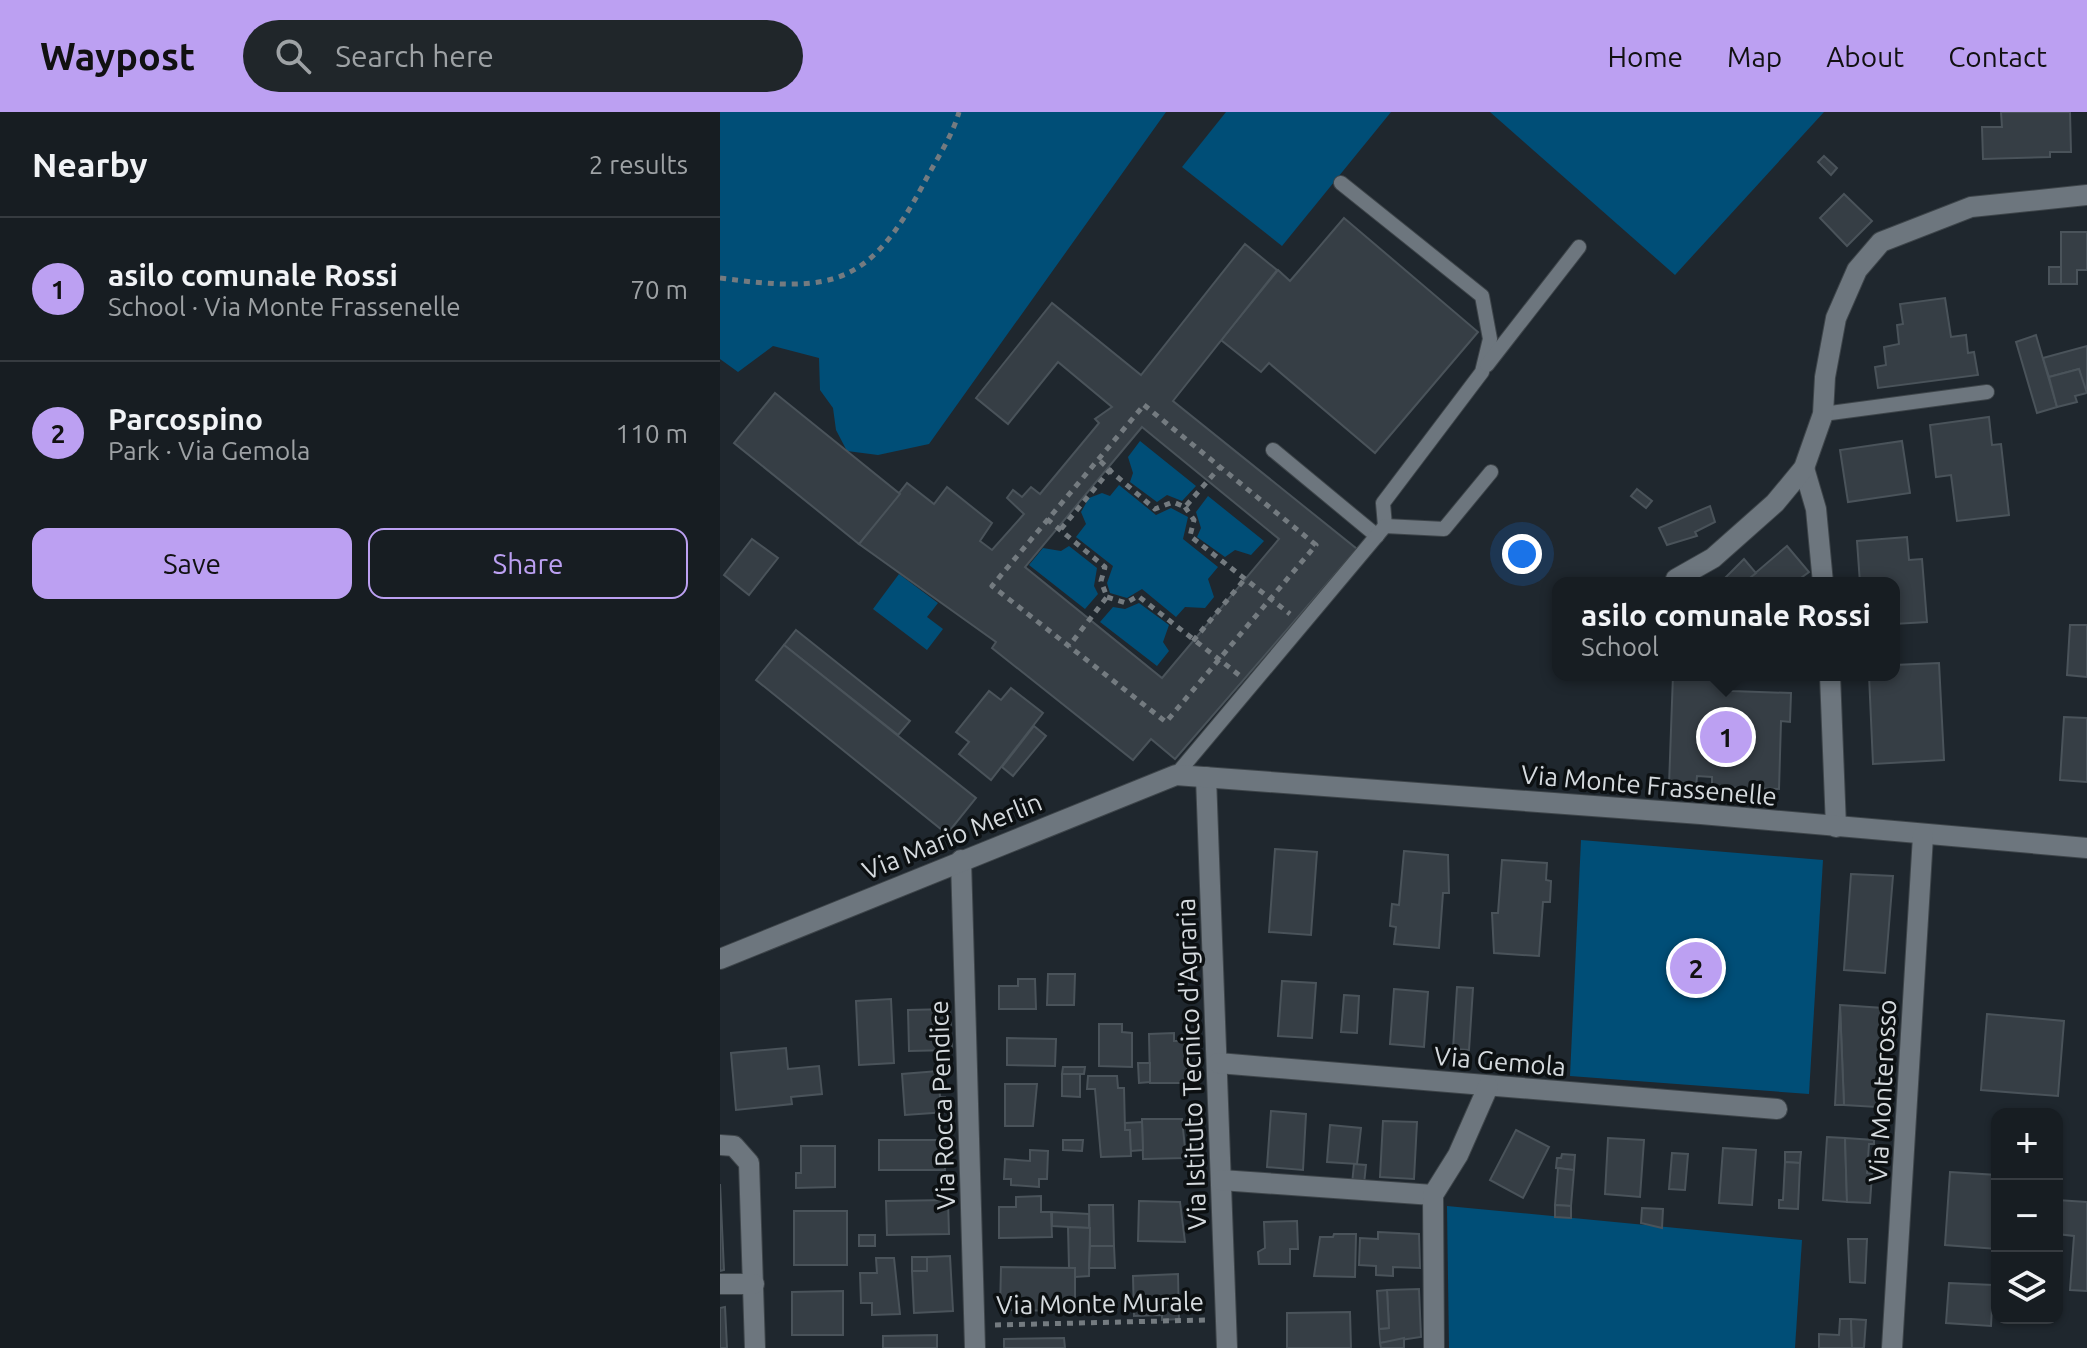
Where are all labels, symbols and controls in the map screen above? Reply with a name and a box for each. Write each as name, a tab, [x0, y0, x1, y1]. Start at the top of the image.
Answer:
search box	[243, 20, 803, 92]
icon: search	[271, 34, 315, 78]
text: Waypost	[40, 35, 195, 77]
text: Search here	[335, 39, 494, 73]
text: Home	[1608, 41, 1683, 72]
text: Map	[1727, 41, 1782, 72]
text: About	[1826, 41, 1904, 72]
text: Contact	[1948, 41, 2047, 72]
text: Nearby	[32, 145, 147, 183]
text: 2 results	[589, 150, 688, 179]
text: asilo comunale Rossi	[108, 258, 398, 292]
text: 1	[51, 275, 65, 304]
text: 70 m	[630, 275, 688, 304]
text: School · Via Monte Frassenelle	[108, 292, 461, 321]
text: Parcospino	[108, 402, 263, 436]
text: 2	[51, 419, 65, 448]
text: 110 m	[616, 419, 688, 448]
text: Park · Via Gemola	[108, 436, 310, 465]
button: Save	[32, 528, 352, 599]
button: Share	[368, 528, 688, 599]
your location	[1502, 534, 1542, 574]
popup	[1552, 577, 1900, 681]
text: asilo comunale Rossi	[1581, 598, 1871, 632]
text: School	[1581, 632, 1659, 661]
pin: 1	[1700, 707, 1752, 767]
street label: Via Monte Frassenelle	[1520, 759, 1778, 811]
street label: Via Mario Merlin	[858, 787, 1046, 885]
street label: Via Istituto Tecnico d'Agraria	[1171, 898, 1211, 1230]
pin: 2	[1670, 938, 1722, 998]
street label: Via Monterosso	[1863, 999, 1901, 1183]
street label: Via Rocca Pendice	[924, 1000, 960, 1210]
street label: Via Gemola	[1433, 1041, 1567, 1081]
map controls	[1991, 1108, 2063, 1324]
button: +	[1991, 1108, 2063, 1180]
button: −	[1991, 1180, 2063, 1252]
button: layers	[1991, 1252, 2063, 1324]
street label: Via Monte Murale	[996, 1287, 1204, 1319]

